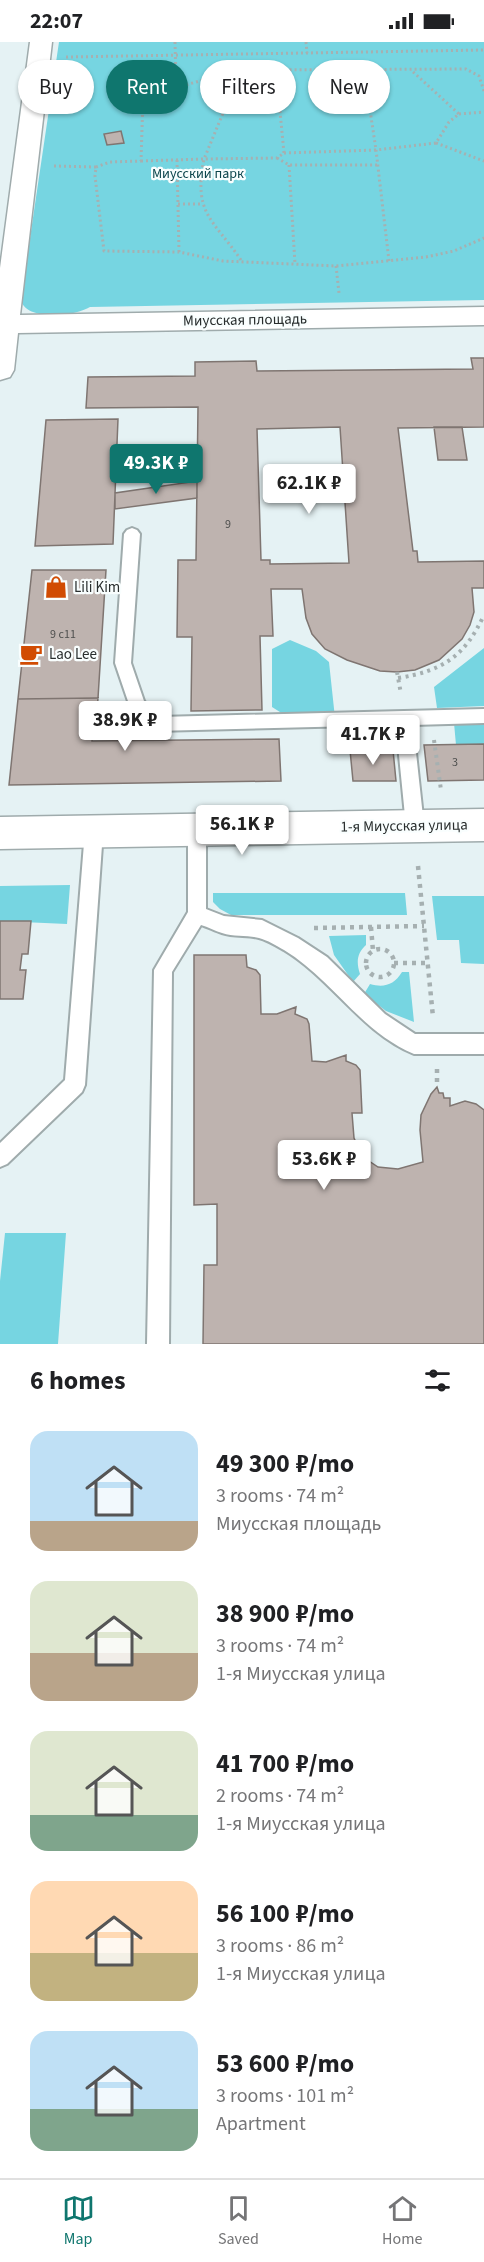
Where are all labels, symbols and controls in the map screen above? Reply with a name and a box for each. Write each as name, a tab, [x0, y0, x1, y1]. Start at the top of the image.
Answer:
text: 22:07	[30, 5, 83, 37]
chip: Buy	[18, 60, 94, 114]
chip: Rent	[106, 60, 188, 114]
chip: Filters	[200, 60, 296, 114]
chip: New	[308, 60, 390, 114]
park label: Миусский парк	[152, 164, 244, 184]
street label: Миусская площадь	[183, 308, 307, 332]
pin: 49.3K ₽	[101, 444, 211, 495]
text: 49.3K ₽	[124, 449, 188, 477]
pin: 62.1K ₽	[254, 464, 364, 515]
text: 62.1K ₽	[277, 469, 341, 497]
house number: 9	[225, 516, 231, 533]
shop icon: Lili Kim	[43, 574, 69, 600]
place label: Lili Kim	[74, 577, 120, 598]
house number: 9 с11	[50, 626, 76, 643]
cafe icon: Lao Lee	[18, 641, 44, 667]
place label: Lao Lee	[49, 644, 97, 665]
pin: 38.9K ₽	[70, 701, 180, 752]
text: 38.9K ₽	[93, 706, 157, 734]
pin: 41.7K ₽	[318, 715, 428, 766]
text: 41.7K ₽	[341, 720, 405, 748]
house number: 3	[452, 754, 458, 771]
pin: 56.1K ₽	[187, 805, 297, 856]
text: 56.1K ₽	[210, 810, 274, 838]
street label: 1-я Миусская улица	[340, 814, 468, 838]
pin: 53.6K ₽	[269, 1140, 379, 1191]
text: 53.6K ₽	[292, 1145, 356, 1173]
text: 6 homes	[30, 1362, 125, 1399]
icon: filters	[421, 1364, 454, 1397]
text: 49 300 ₽/mo	[216, 1445, 354, 1482]
icon: home	[78, 1455, 150, 1527]
text: 3 rooms · 74 m²	[216, 1482, 344, 1510]
text: Миусская площадь	[216, 1510, 381, 1538]
text: 38 900 ₽/mo	[216, 1595, 354, 1632]
icon: home	[78, 1605, 150, 1677]
text: 3 rooms · 74 m²	[216, 1632, 344, 1660]
text: 1-я Миусская улица	[216, 1660, 386, 1688]
text: 41 700 ₽/mo	[216, 1745, 354, 1782]
icon: home	[78, 1755, 150, 1827]
text: 2 rooms · 74 m²	[216, 1782, 344, 1810]
text: 1-я Миусская улица	[216, 1810, 386, 1838]
text: 56 100 ₽/mo	[216, 1895, 354, 1932]
icon: home	[78, 1905, 150, 1977]
text: 3 rooms · 86 m²	[216, 1932, 344, 1960]
text: 1-я Миусская улица	[216, 1960, 386, 1988]
text: 53 600 ₽/mo	[216, 2045, 354, 2082]
icon: home	[78, 2055, 150, 2127]
text: 3 rooms · 101 m²	[216, 2082, 354, 2110]
text: Apartment	[216, 2110, 306, 2138]
tab: Map	[62, 2192, 95, 2250]
tab: Saved	[218, 2192, 259, 2250]
tab: Home	[382, 2192, 422, 2250]

